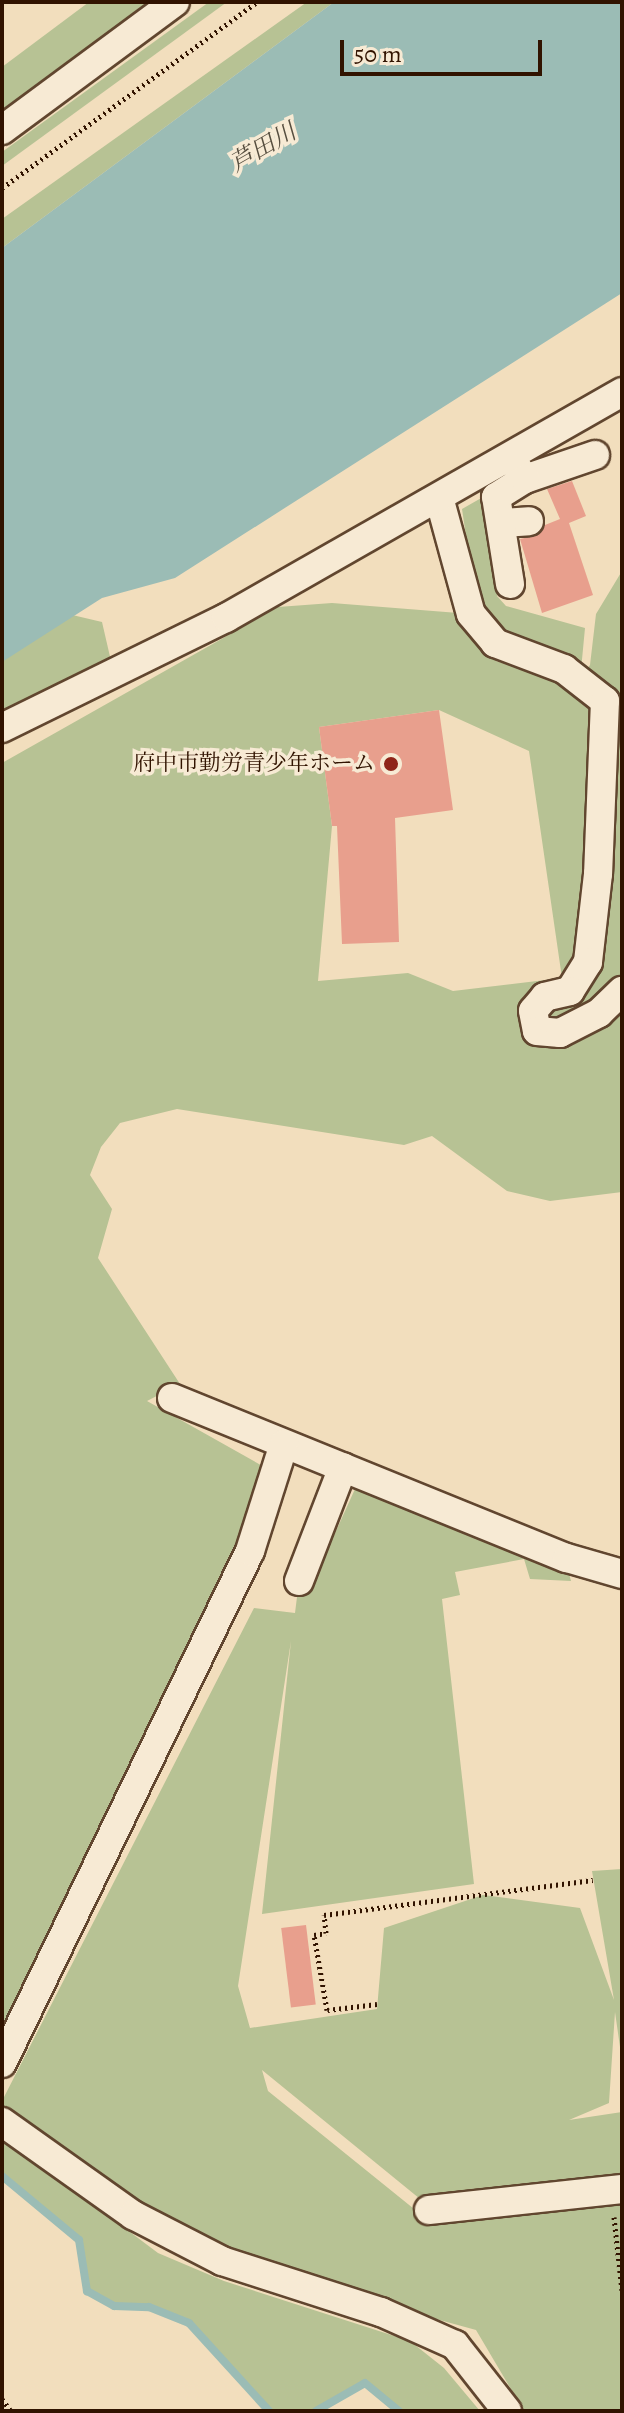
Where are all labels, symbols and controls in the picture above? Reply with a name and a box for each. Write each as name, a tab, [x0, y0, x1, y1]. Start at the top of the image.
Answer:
scale bar	[344, 24, 546, 74]
text: 50 m	[354, 38, 402, 70]
water label: 芦田川	[225, 118, 301, 178]
place label: 府中市勤労青少年ホーム	[133, 751, 375, 777]
marker: 府中市勤労青少年ホーム	[382, 755, 400, 773]

